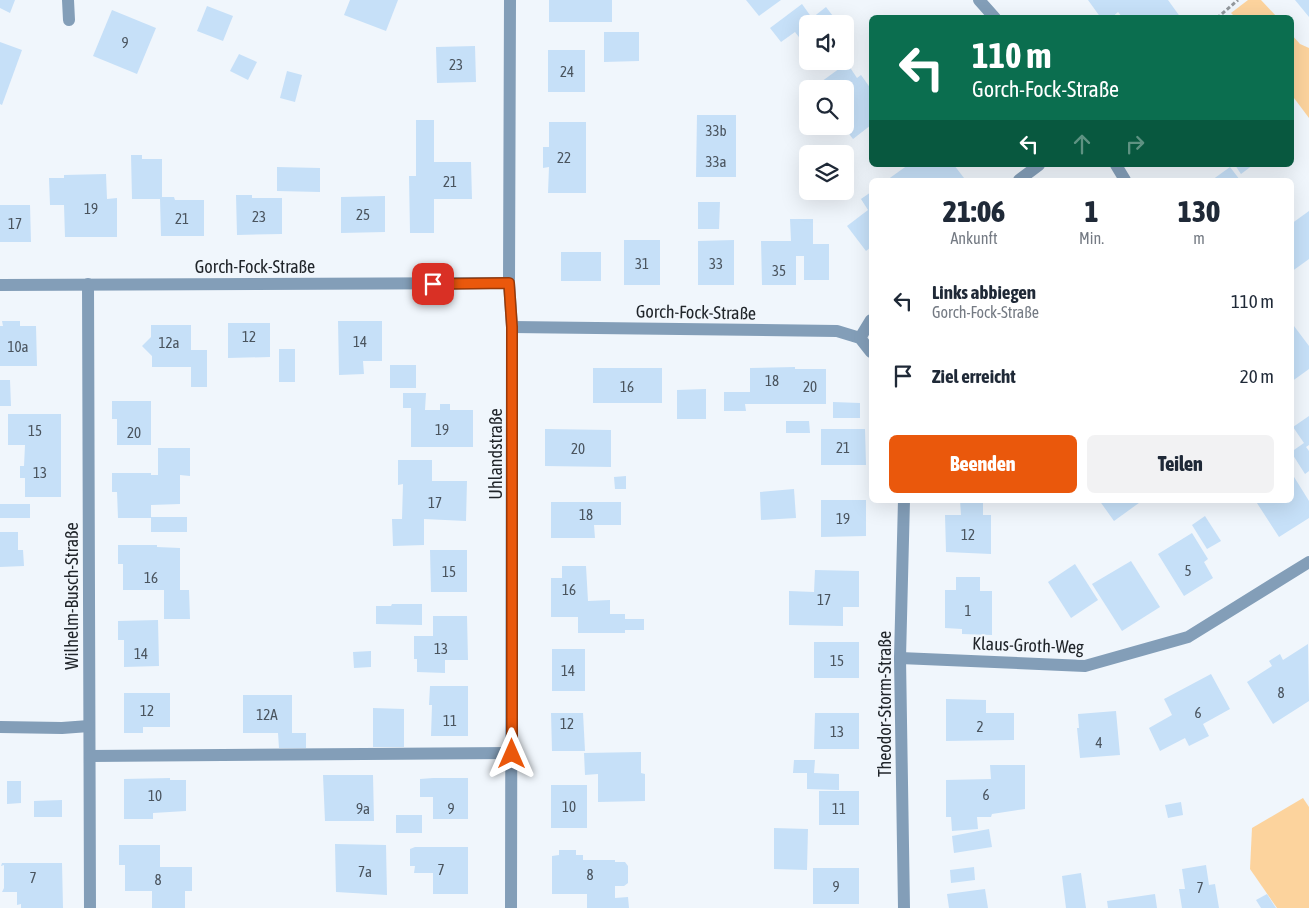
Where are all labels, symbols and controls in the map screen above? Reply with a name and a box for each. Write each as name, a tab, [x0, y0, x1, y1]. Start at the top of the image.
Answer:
map controls	[799, 15, 854, 200]
button: sound	[799, 15, 854, 70]
house number: 9	[121, 34, 129, 51]
icon: left	[889, 35, 954, 100]
text: 110 m	[972, 35, 1051, 75]
house number: 23	[449, 56, 463, 73]
house number: 24	[560, 63, 574, 80]
text: Gorch-Fock-Straße	[972, 76, 1119, 102]
button: search	[799, 80, 854, 135]
house number: 33b	[705, 122, 727, 139]
icon: left	[1015, 130, 1043, 158]
icon: ahead	[1068, 130, 1096, 158]
icon: right	[1121, 130, 1149, 158]
button: layers	[799, 145, 854, 200]
house number: 22	[557, 149, 571, 166]
house number: 33a	[705, 153, 727, 170]
house number: 21	[443, 173, 457, 190]
text: 21:06	[943, 194, 1005, 228]
text: 1	[1084, 194, 1099, 228]
text: 130	[1178, 194, 1220, 228]
house number: 19	[84, 200, 98, 217]
house number: 25	[356, 206, 370, 223]
house number: 23	[252, 208, 266, 225]
house number: 21	[175, 210, 189, 227]
house number: 17	[8, 215, 22, 232]
text: Ankunft	[950, 229, 998, 247]
text: Min.	[1079, 229, 1104, 247]
text: m	[1193, 229, 1205, 247]
house number: 31	[635, 255, 649, 272]
house number: 33	[709, 255, 723, 272]
street label: Gorch-Fock-Straße	[195, 256, 315, 277]
house number: 35	[772, 262, 786, 279]
pin	[412, 263, 454, 305]
icon: arrive	[419, 270, 447, 298]
text: Links abbiegen	[932, 281, 1036, 303]
icon: left	[889, 287, 917, 315]
text: 110 m	[1231, 290, 1274, 312]
street label: Gorch-Fock-Straße	[636, 300, 756, 324]
text: Gorch-Fock-Straße	[932, 303, 1039, 321]
house number: 12	[242, 328, 256, 345]
house number: 14	[353, 333, 367, 350]
house number: 12a	[158, 334, 180, 351]
house number: 10a	[7, 338, 29, 355]
icon: arrive	[889, 362, 917, 390]
text: Ziel erreicht	[932, 365, 1016, 387]
text: 20 m	[1240, 365, 1274, 387]
house number: 18	[765, 372, 779, 389]
house number: 16	[620, 378, 634, 395]
house number: 20	[803, 378, 817, 395]
street label: Uhlandstraße	[485, 408, 506, 500]
house number: 19	[435, 421, 449, 438]
house number: 15	[28, 422, 42, 439]
house number: 20	[127, 424, 141, 441]
button: Beenden	[889, 435, 1077, 493]
button: Teilen	[1087, 435, 1274, 493]
house number: 21	[836, 439, 850, 456]
house number: 20	[571, 440, 585, 457]
house number: 13	[33, 464, 47, 481]
house number: 17	[428, 494, 442, 511]
house number: 18	[579, 506, 593, 523]
house number: 19	[836, 510, 850, 527]
street label: Wilhelm-Busch-Straße	[61, 522, 82, 670]
house number: 12	[961, 526, 975, 543]
house number: 5	[1184, 562, 1192, 579]
house number: 15	[442, 563, 456, 580]
house number: 16	[144, 569, 158, 586]
house number: 16	[562, 581, 576, 598]
house number: 17	[817, 591, 831, 608]
house number: 1	[964, 602, 972, 619]
street label: Theodor-Storm-Straße	[874, 631, 895, 777]
street label: Klaus-Groth-Weg	[972, 633, 1084, 657]
house number: 13	[434, 640, 448, 657]
house number: 14	[134, 645, 148, 662]
house number: 15	[830, 652, 844, 669]
house number: 14	[561, 662, 575, 679]
house number: 8	[1277, 684, 1285, 701]
house number: 12	[140, 702, 154, 719]
house number: 6	[1194, 704, 1202, 721]
house number: 12A	[256, 706, 278, 723]
house number: 11	[443, 712, 457, 729]
house number: 12	[560, 715, 574, 732]
house number: 2	[976, 718, 984, 735]
house number: 13	[830, 723, 844, 740]
position arrow	[485, 727, 537, 779]
house number: 4	[1095, 734, 1103, 751]
house number: 6	[982, 786, 990, 803]
house number: 10	[148, 787, 162, 804]
house number: 10	[562, 798, 576, 815]
house number: 9a	[356, 800, 370, 817]
house number: 9	[447, 800, 455, 817]
house number: 11	[832, 800, 846, 817]
house number: 7	[437, 861, 445, 878]
house number: 7a	[358, 863, 372, 880]
house number: 8	[586, 866, 594, 883]
house number: 7	[29, 869, 37, 886]
house number: 8	[154, 871, 162, 888]
house number: 9	[832, 878, 840, 895]
house number: 7	[1196, 879, 1204, 896]

